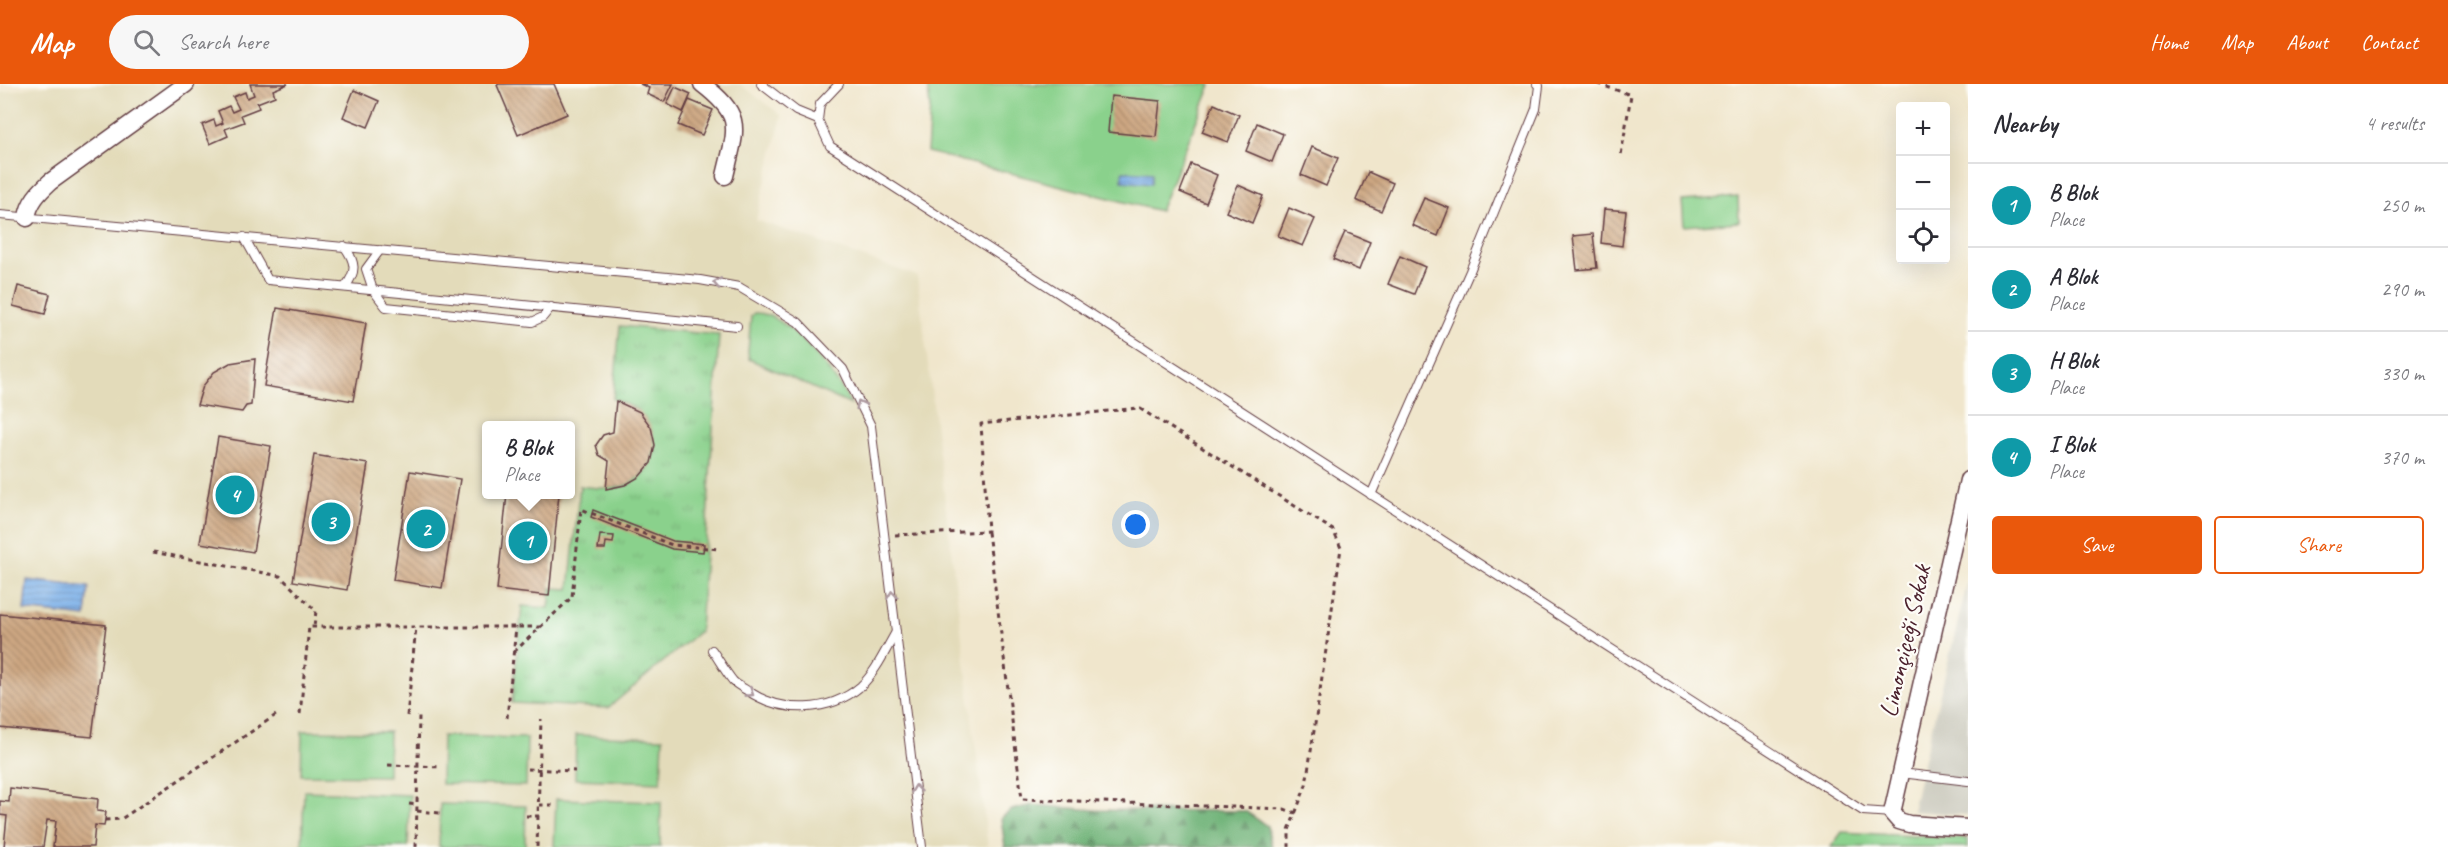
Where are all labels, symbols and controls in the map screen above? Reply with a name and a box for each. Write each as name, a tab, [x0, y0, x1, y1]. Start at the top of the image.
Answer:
search box	[109, 15, 529, 69]
text: Map	[30, 25, 73, 60]
icon: search	[130, 26, 163, 59]
text: Search here	[178, 28, 268, 56]
text: Home	[2150, 29, 2188, 55]
text: Map	[2221, 29, 2253, 55]
text: About	[2286, 29, 2328, 55]
text: Contact	[2361, 29, 2418, 55]
map controls	[1896, 102, 1950, 264]
button: +	[1896, 102, 1950, 156]
text: Nearby	[1992, 107, 2057, 140]
text: 4 results	[2365, 111, 2424, 136]
button: −	[1896, 156, 1950, 210]
text: B Blok	[2049, 179, 2097, 207]
text: 1	[2007, 193, 2016, 218]
text: 250 m	[2381, 193, 2424, 218]
text: Place	[2049, 207, 2084, 232]
button: locate	[1896, 210, 1950, 264]
text: A Blok	[2049, 263, 2097, 291]
one-way arrow	[712, 277, 722, 290]
text: 2	[2007, 277, 2016, 302]
text: 290 m	[2381, 277, 2424, 302]
text: Place	[2049, 291, 2084, 316]
text: H Blok	[2049, 347, 2099, 375]
text: 3	[2007, 361, 2016, 386]
text: 330 m	[2381, 361, 2424, 386]
text: Place	[2049, 375, 2084, 400]
one-way arrow	[855, 400, 867, 411]
popup	[482, 421, 575, 499]
text: I Blok	[2049, 431, 2095, 459]
text: B Blok	[504, 434, 553, 462]
text: 4	[2007, 445, 2016, 470]
text: 370 m	[2381, 445, 2424, 470]
text: Place	[2049, 459, 2084, 484]
text: Place	[504, 462, 539, 487]
pin: 4	[216, 472, 254, 518]
pin: 3	[312, 500, 350, 544]
pin: 2	[406, 506, 446, 552]
your location	[1121, 510, 1150, 539]
button: Save	[1992, 516, 2202, 574]
button: Share	[2214, 516, 2424, 574]
pin: 1	[508, 518, 548, 564]
street label: Limonçiçeği Sokak	[1871, 560, 1939, 720]
one-way arrow	[886, 591, 899, 600]
one-way arrow	[744, 686, 755, 697]
one-way arrow	[911, 784, 923, 793]

